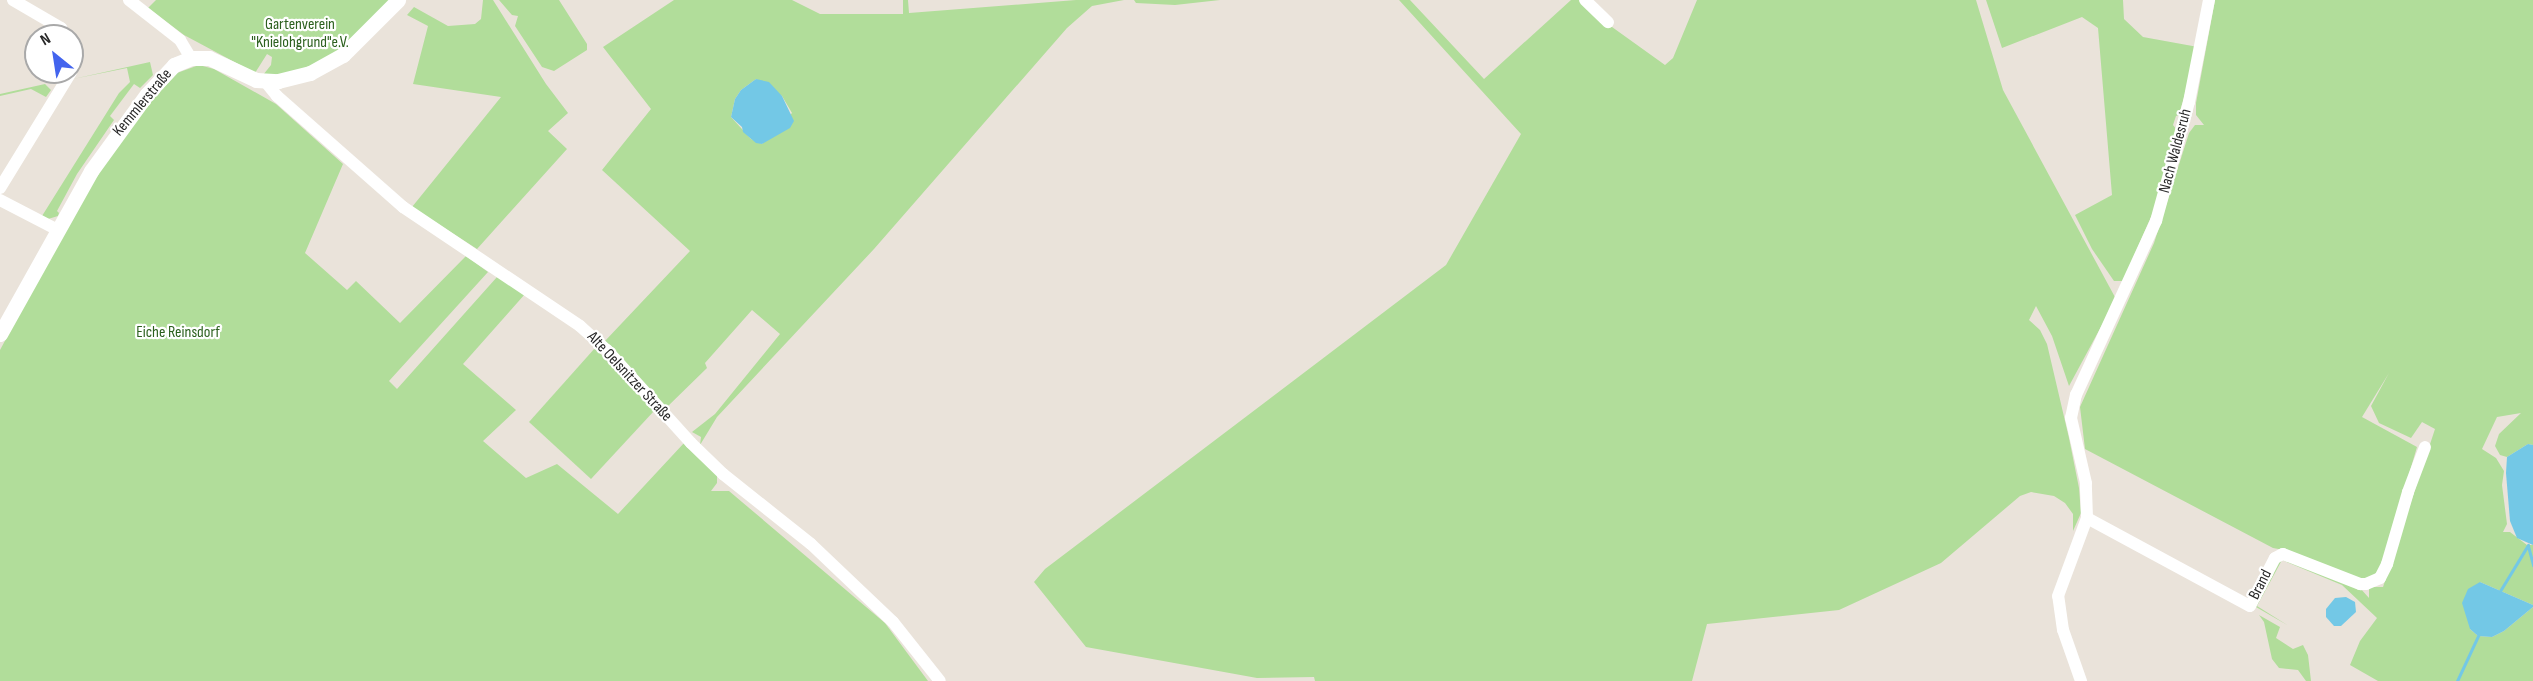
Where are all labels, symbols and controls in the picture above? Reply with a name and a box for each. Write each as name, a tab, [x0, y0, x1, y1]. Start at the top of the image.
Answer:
park label: Gartenverein "Knielohgrund"e.V.	[251, 15, 349, 53]
north arrow	[24, 24, 84, 84]
text: N	[37, 29, 54, 50]
street label: Kemmlerstraße	[109, 65, 177, 141]
street label: Nach Waldesruh	[2156, 107, 2196, 195]
park label: Eiche Reinsdorf	[136, 323, 220, 343]
street label: Alte Oelsnitzer Straße	[582, 328, 676, 426]
street label: Brand	[2245, 567, 2277, 603]

